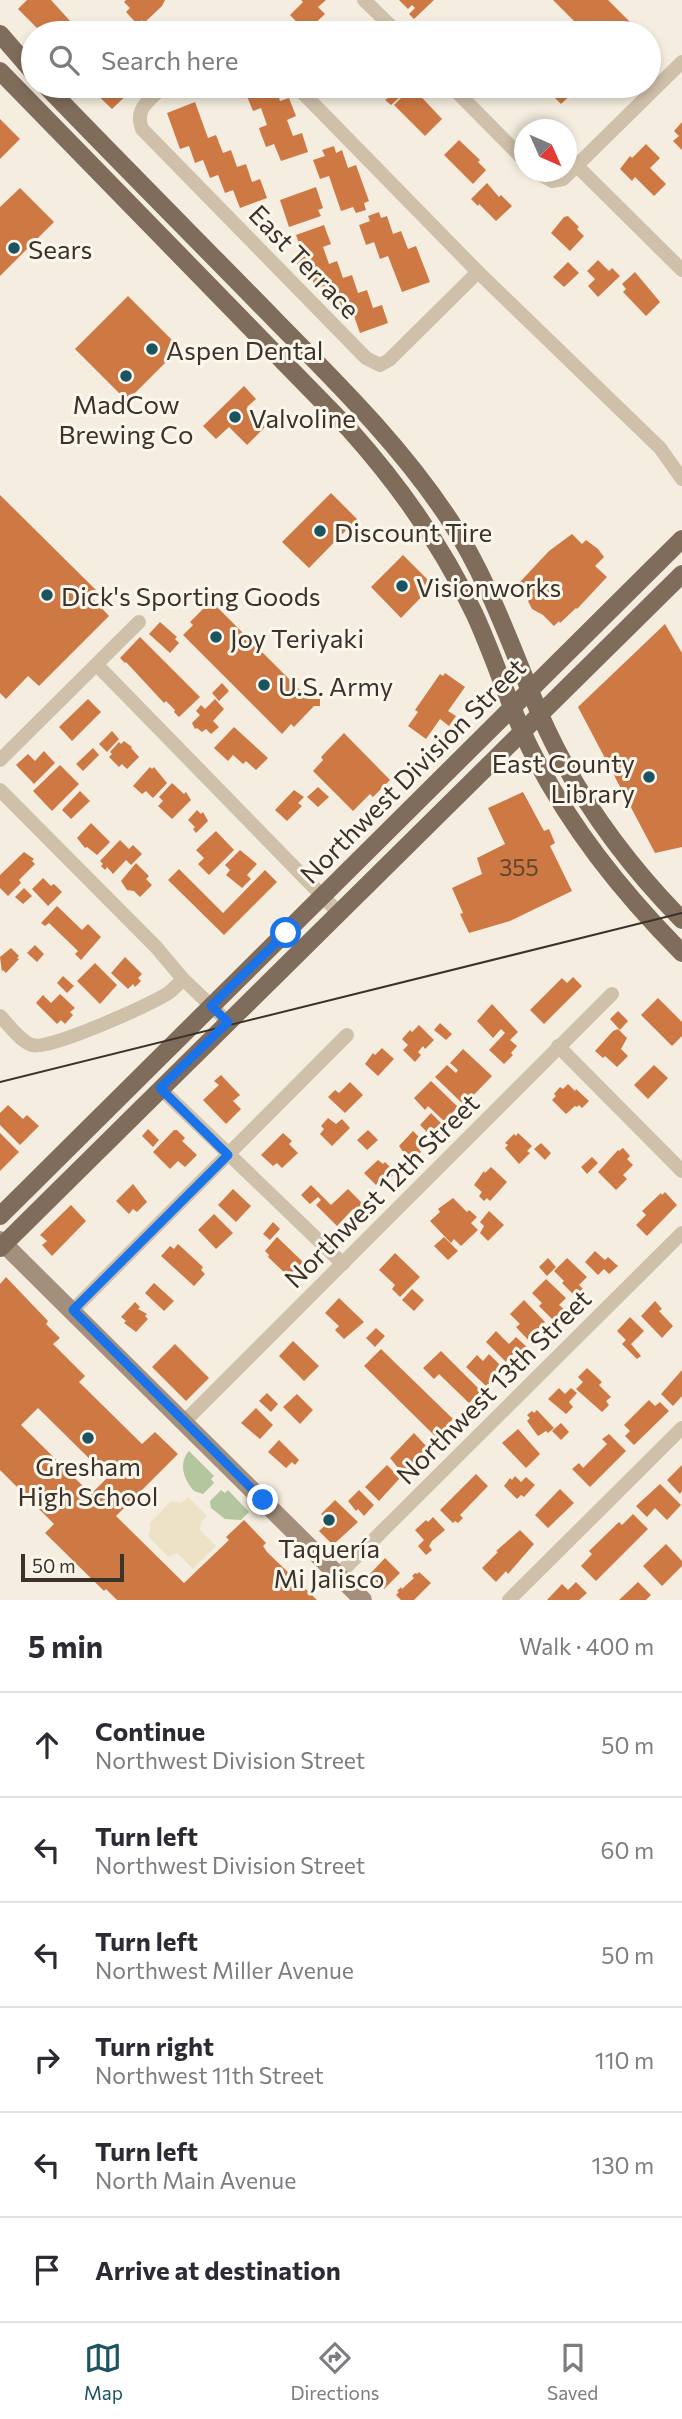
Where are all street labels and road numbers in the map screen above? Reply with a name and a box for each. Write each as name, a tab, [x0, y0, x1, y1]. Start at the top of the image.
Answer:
street label: East Terrace	[243, 198, 367, 324]
street label: Northwest Division Street	[293, 651, 531, 889]
street label: Northwest 12th Street	[277, 1086, 485, 1294]
street label: Northwest 13th Street	[389, 1282, 597, 1490]

